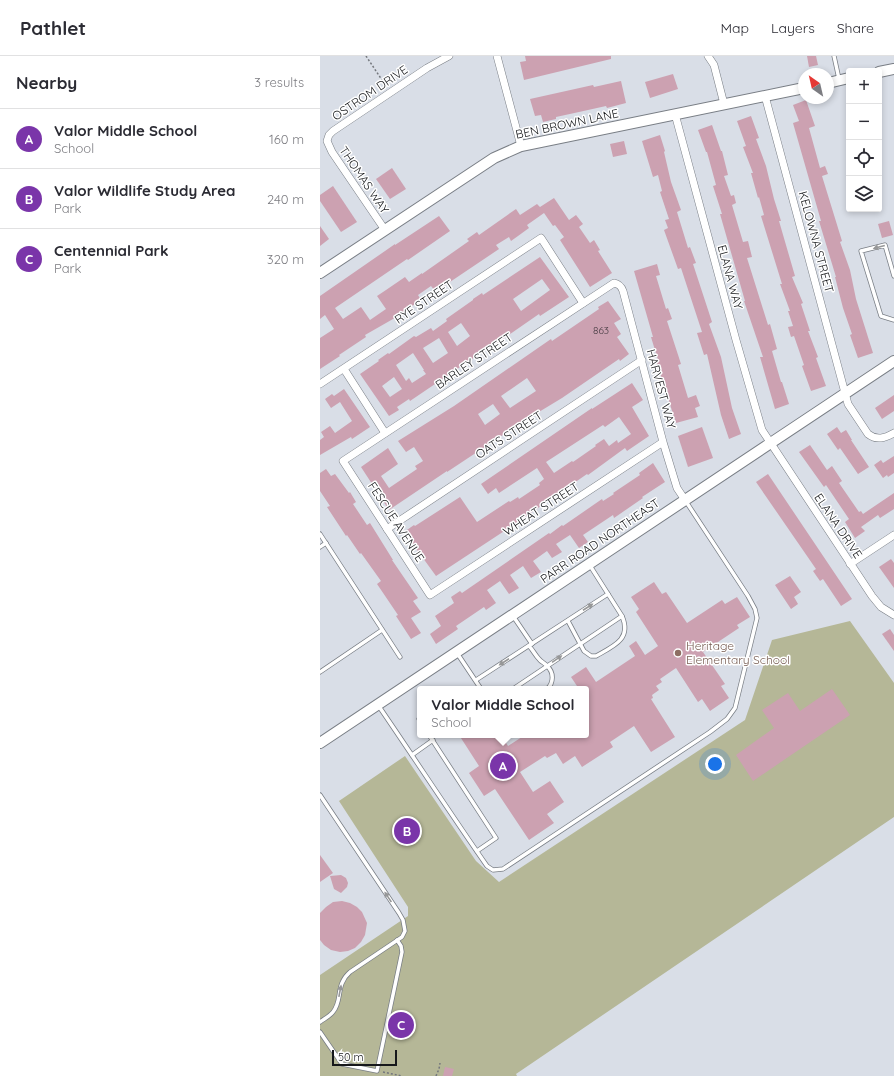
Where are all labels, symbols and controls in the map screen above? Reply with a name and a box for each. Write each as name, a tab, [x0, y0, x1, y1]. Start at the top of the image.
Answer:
text: Pathlet	[20, 16, 86, 40]
text: Map	[720, 19, 749, 37]
text: Layers	[771, 19, 815, 37]
text: Share	[837, 19, 874, 37]
street label: OSTROM DRIVE	[329, 62, 411, 123]
north arrow	[798, 68, 834, 104]
map controls	[846, 68, 882, 212]
button: +	[846, 68, 882, 104]
text: Nearby	[16, 72, 77, 93]
text: 3 results	[254, 74, 304, 90]
button: −	[846, 104, 882, 140]
street label: BEN BROWN LANE	[514, 105, 620, 142]
text: Valor Middle School	[54, 121, 197, 140]
text: A	[25, 131, 33, 147]
text: 160 m	[269, 131, 304, 147]
text: School	[54, 140, 94, 156]
button: locate	[846, 140, 882, 176]
street label: THOMAS WAY	[336, 143, 393, 217]
button: layers	[846, 176, 882, 212]
text: Valor Wildlife Study Area	[54, 181, 236, 200]
street label: KELOWNA STREET	[796, 189, 837, 294]
text: B	[25, 191, 33, 207]
text: 240 m	[267, 191, 304, 207]
text: Park	[54, 200, 82, 216]
text: Centennial Park	[54, 241, 169, 260]
street label: ELANA WAY	[715, 243, 746, 311]
one-way arrow	[872, 244, 885, 250]
text: C	[25, 251, 33, 267]
text: 320 m	[267, 251, 304, 267]
text: Park	[54, 260, 82, 276]
street label: RYE STREET	[392, 276, 456, 327]
house number: 863	[593, 324, 609, 337]
street label: BARLEY STREET	[432, 329, 515, 392]
street label: HARVEST WAY	[644, 348, 679, 431]
street label: OATS STREET	[473, 407, 545, 462]
street label: WHEAT STREET	[500, 478, 582, 539]
street label: FESCUE AVENUE	[365, 479, 428, 565]
street label: ELANA DRIVE	[811, 490, 866, 561]
street label: PARR ROAD NORTHEAST	[537, 495, 662, 586]
one-way arrow	[582, 604, 594, 611]
place label: Heritage Elementary School	[686, 638, 790, 667]
marker: Heritage Elementary School	[673, 648, 683, 658]
one-way arrow	[551, 656, 563, 663]
one-way arrow	[498, 659, 510, 666]
popup	[417, 686, 589, 738]
text: Valor Middle School	[431, 695, 575, 714]
text: School	[431, 714, 471, 730]
pin: A	[490, 751, 516, 781]
your location	[705, 754, 725, 774]
pin: B	[394, 816, 420, 846]
one-way arrow	[385, 892, 392, 903]
one-way arrow	[337, 984, 343, 997]
pin: C	[388, 1010, 414, 1040]
scale bar	[332, 1048, 397, 1067]
text: 50 m	[338, 1050, 364, 1064]

